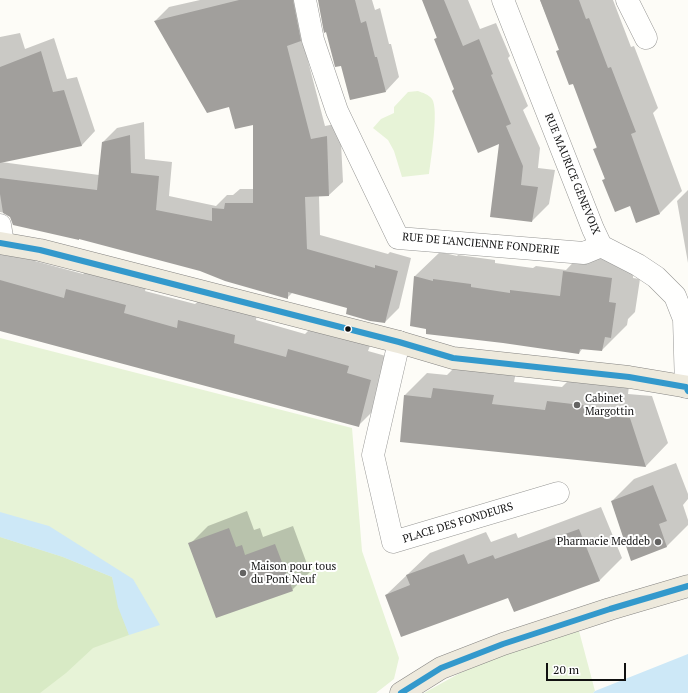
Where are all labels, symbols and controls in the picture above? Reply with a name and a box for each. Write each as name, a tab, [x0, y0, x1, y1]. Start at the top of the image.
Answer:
street label: RUE MAURICE GENEVOIX	[542, 111, 602, 237]
street label: RUE DE L'ANCIENNE FONDERIE	[402, 231, 560, 257]
unlabelled marker	[343, 324, 353, 334]
place label: Cabinet Margottin	[585, 392, 634, 418]
marker: Cabinet Margottin	[572, 400, 582, 410]
street label: PLACE DES FONDEURS	[401, 500, 515, 546]
place label: Pharmacie Meddeb	[557, 535, 650, 549]
marker: Pharmacie Meddeb	[653, 537, 663, 547]
place label: Maison pour tous du Pont Neuf	[251, 560, 336, 586]
marker: Maison pour tous du Pont Neuf	[238, 568, 248, 578]
scale bar	[548, 655, 628, 681]
text: 20 m	[553, 662, 579, 677]

